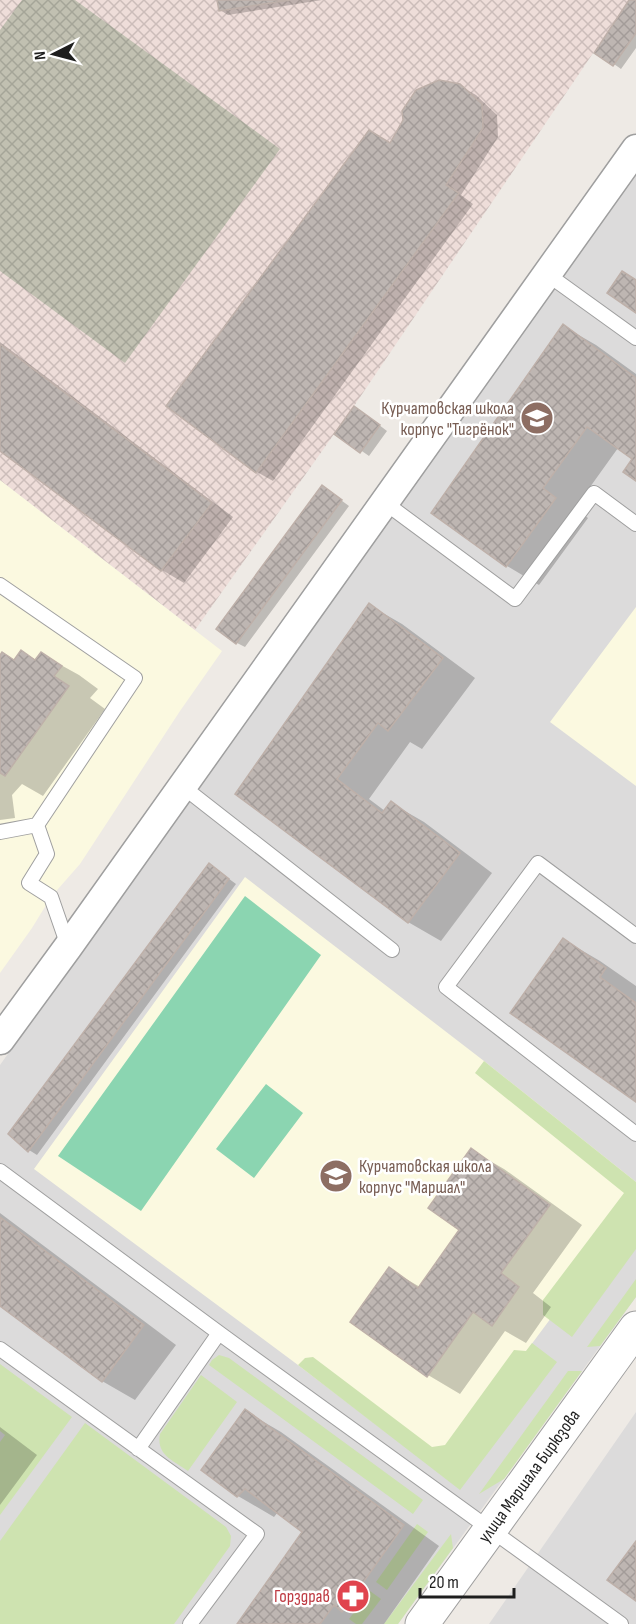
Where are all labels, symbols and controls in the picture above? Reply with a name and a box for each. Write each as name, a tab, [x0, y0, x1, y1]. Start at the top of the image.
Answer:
north arrow	[24, 24, 84, 84]
text: N	[31, 50, 50, 61]
place label: Курчатовская школа корпус "Тигрёнок"	[381, 398, 514, 440]
school or university icon: Курчатовская школа корпус "Тигрёнок"	[519, 400, 555, 436]
place label: Курчатовская школа корпус "Маршал"	[359, 1156, 492, 1198]
school or university icon: Курчатовская школа корпус "Маршал"	[318, 1158, 354, 1194]
street label: улица Маршала Бирюзова	[474, 1406, 585, 1547]
scale bar	[420, 1561, 514, 1599]
text: 20 m	[429, 1572, 459, 1593]
pharmacy icon: Горздрав	[335, 1578, 371, 1614]
place label: Горздрав	[274, 1586, 330, 1607]

